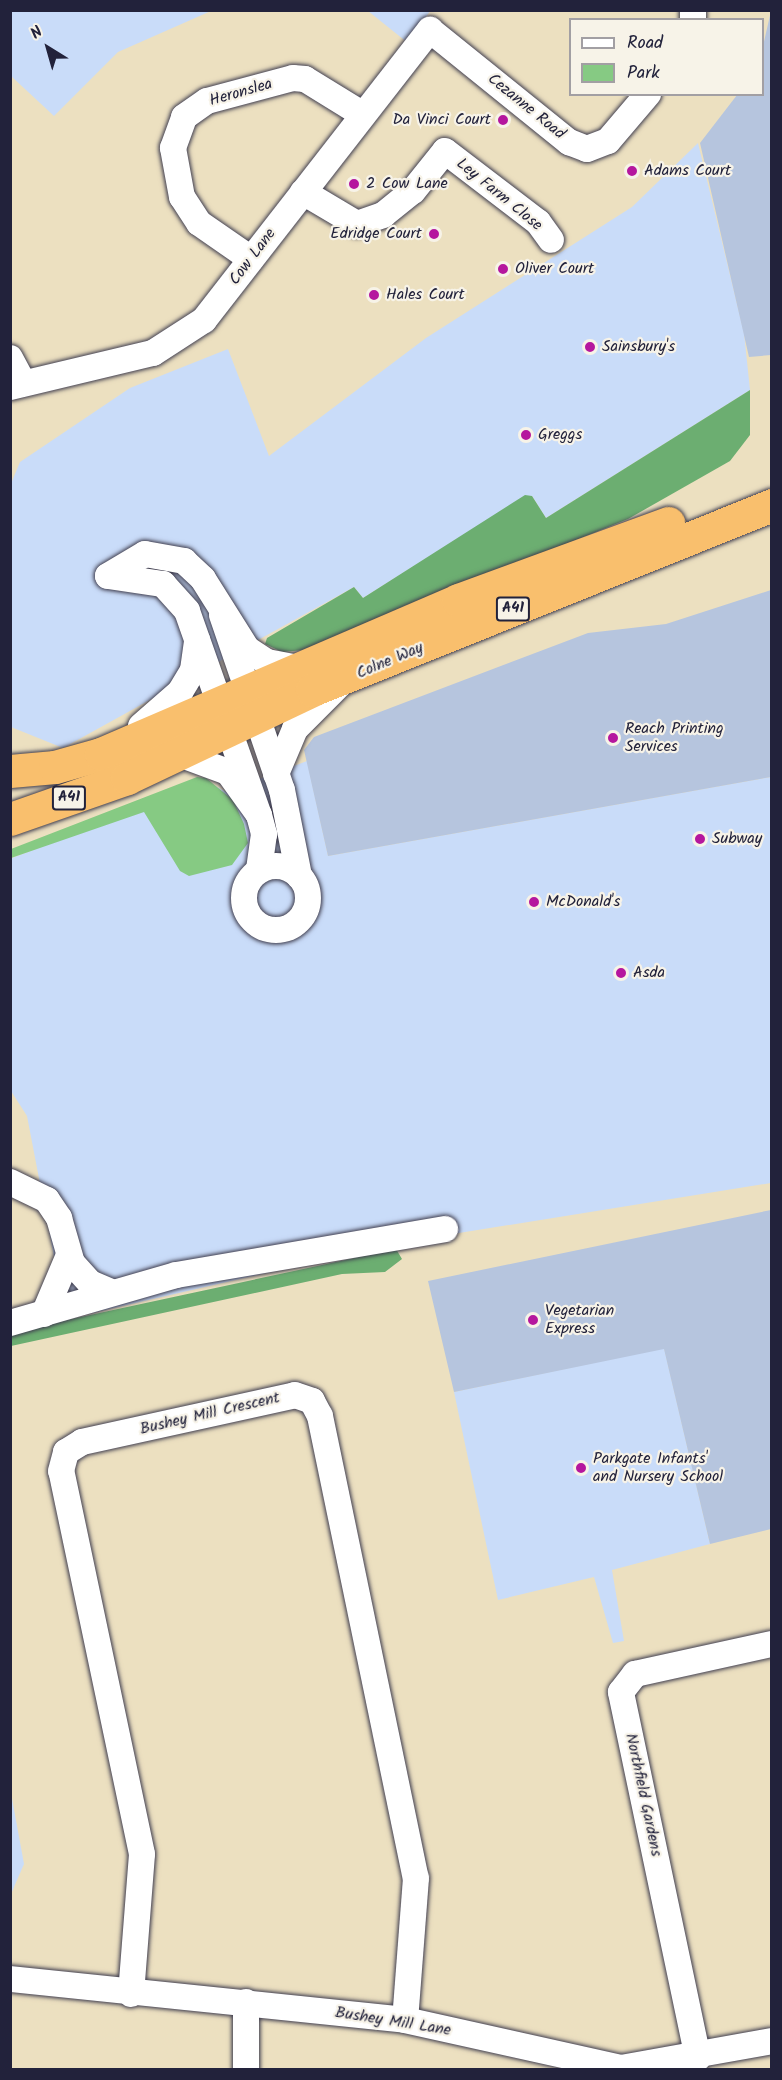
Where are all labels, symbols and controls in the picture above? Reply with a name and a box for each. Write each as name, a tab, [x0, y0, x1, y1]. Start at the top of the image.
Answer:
north arrow	[18, 18, 78, 78]
legend	[569, 18, 764, 96]
text: N	[25, 20, 48, 46]
text: Road	[627, 29, 663, 58]
text: Park	[627, 59, 660, 88]
street label: Cezanne Road	[483, 70, 569, 144]
street label: Heronslea	[207, 75, 275, 111]
place label: Da Vinci Court	[393, 110, 491, 130]
marker: Da Vinci Court	[496, 113, 510, 127]
street label: Ley Farm Close	[452, 155, 546, 235]
place label: Adams Court	[644, 161, 731, 181]
marker: Adams Court	[625, 164, 639, 178]
place label: 2 Cow Lane	[366, 174, 448, 194]
marker: 2 Cow Lane	[347, 177, 361, 191]
place label: Edridge Court	[330, 224, 422, 244]
street label: Cow Lane	[225, 225, 281, 289]
marker: Edridge Court	[427, 227, 441, 241]
place label: Oliver Court	[515, 259, 594, 279]
marker: Oliver Court	[496, 262, 510, 276]
place label: Hales Court	[386, 285, 465, 305]
marker: Hales Court	[367, 288, 381, 302]
place label: Sainsbury's	[602, 337, 675, 357]
marker: Sainsbury's	[583, 340, 597, 354]
place label: Greggs	[538, 425, 582, 445]
marker: Greggs	[519, 428, 533, 442]
road number: A41	[495, 597, 531, 621]
street label: Colne Way	[354, 638, 426, 684]
place label: Reach Printing Services	[625, 719, 724, 757]
marker: Reach Printing Services	[606, 731, 620, 745]
road number: A41	[51, 786, 87, 810]
place label: Subway	[712, 829, 762, 849]
marker: Subway	[693, 832, 707, 846]
place label: McDonald's	[546, 892, 620, 912]
marker: McDonald's	[527, 895, 541, 909]
place label: Asda	[633, 963, 665, 983]
marker: Asda	[614, 966, 628, 980]
place label: Vegetarian Express	[545, 1301, 614, 1339]
marker: Vegetarian Express	[526, 1313, 540, 1327]
street label: Bushey Mill Crescent	[138, 1389, 282, 1439]
place label: Parkgate Infants' and Nursery School	[593, 1449, 723, 1487]
marker: Parkgate Infants' and Nursery School	[574, 1461, 588, 1475]
street label: Northfield Gardens	[621, 1732, 665, 1858]
street label: Bushey Mill Lane	[334, 2003, 452, 2041]

